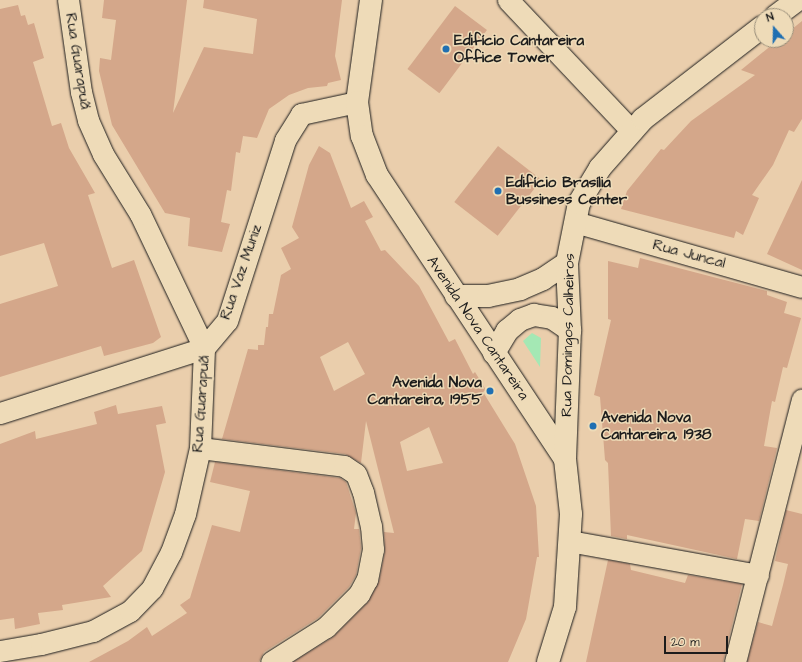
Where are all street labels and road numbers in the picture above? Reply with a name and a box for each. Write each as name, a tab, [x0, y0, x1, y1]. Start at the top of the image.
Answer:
street label: Rua Guarapuã	[62, 12, 94, 110]
street label: Rua Vaz Muniz	[216, 222, 266, 322]
street label: Rua Juncal	[651, 236, 727, 272]
street label: Avenida Nova Cantareira	[423, 253, 533, 403]
street label: Rua Domingos Calheiros	[558, 253, 578, 417]
street label: Rua Guarapuã	[189, 355, 213, 453]

